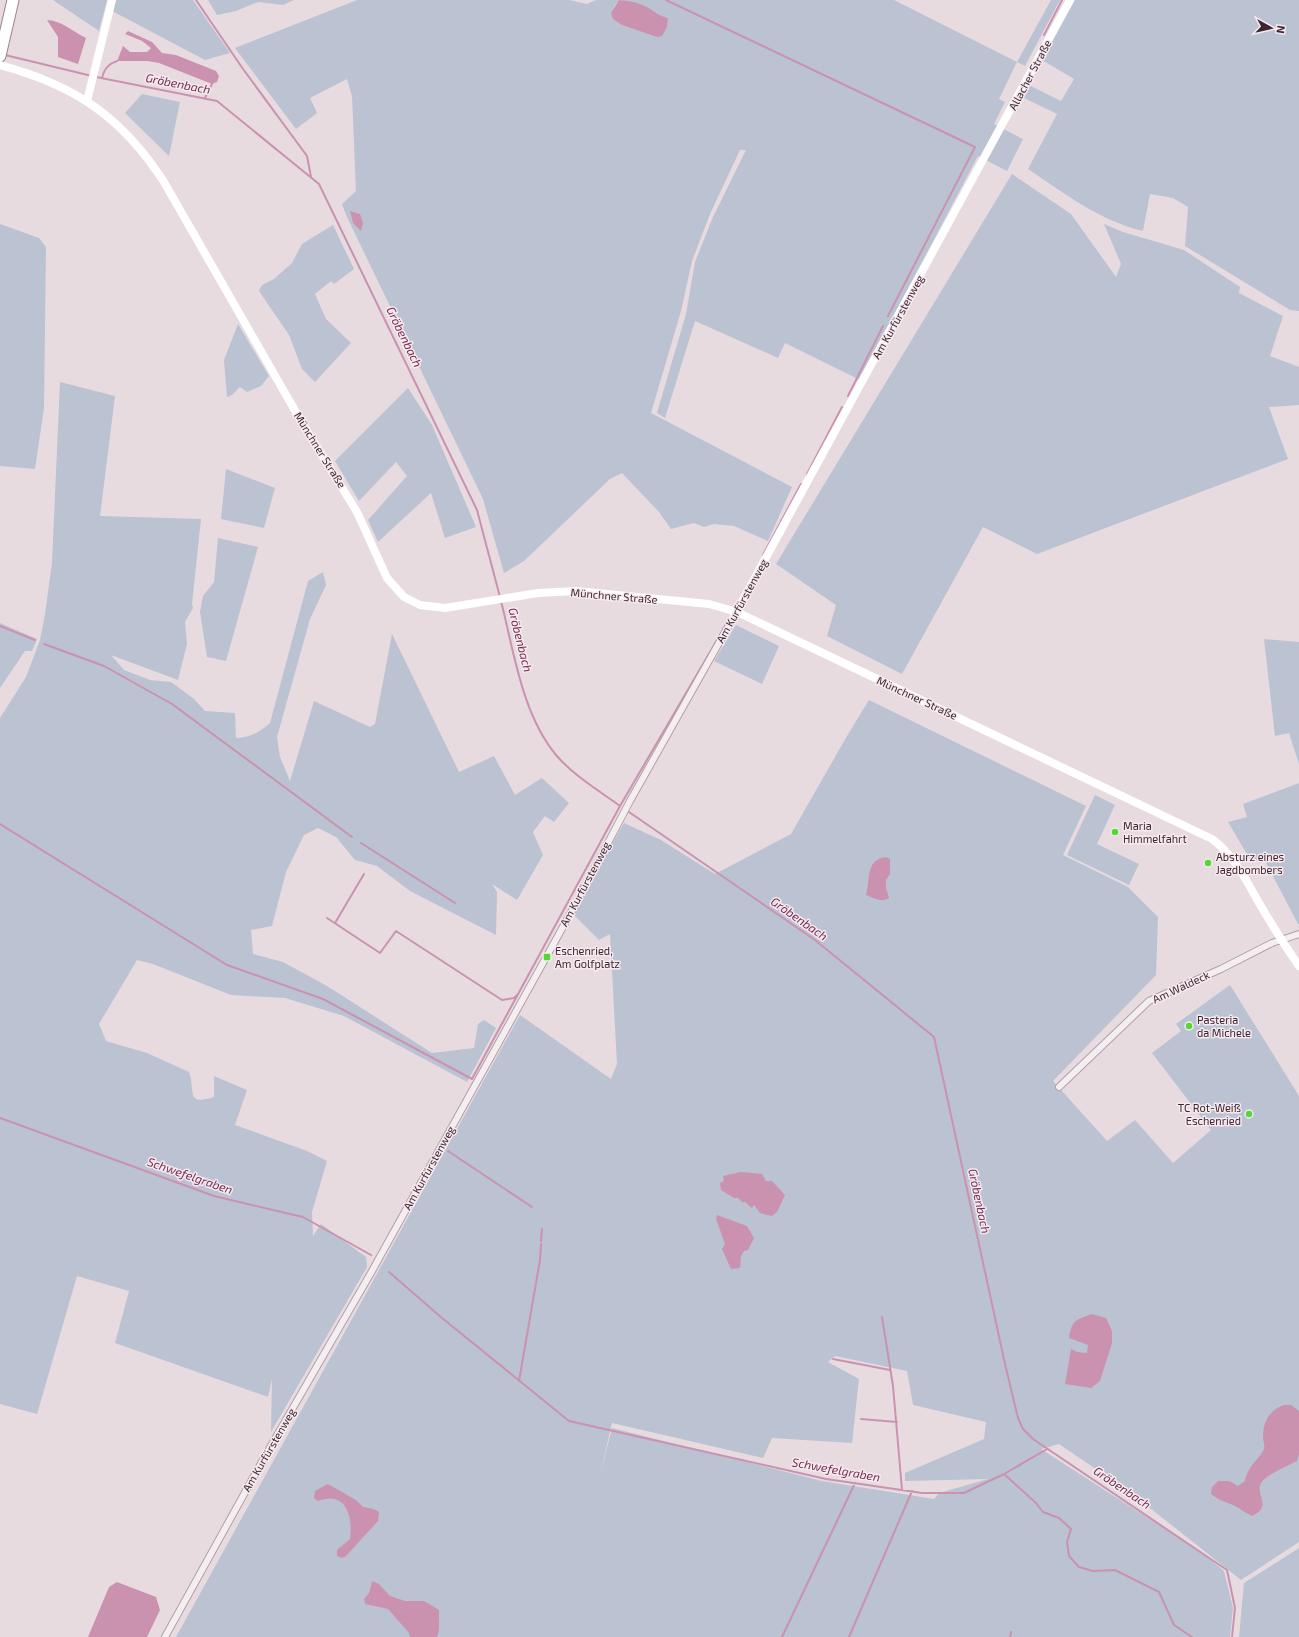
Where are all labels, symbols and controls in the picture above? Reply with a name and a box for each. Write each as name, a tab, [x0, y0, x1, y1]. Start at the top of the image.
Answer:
north arrow	[1251, 8, 1291, 48]
text: N	[1274, 25, 1288, 34]
street label: Allacher Straße	[1006, 37, 1054, 112]
water label: Gröbenbach	[145, 70, 212, 96]
street label: Am Kurfürstenweg	[869, 272, 926, 361]
water label: Gröbenbach	[384, 304, 426, 369]
street label: Münchner Straße	[292, 409, 349, 490]
street label: Am Kurfürstenweg	[713, 556, 770, 645]
street label: Münchner Straße	[570, 585, 658, 606]
water label: Gröbenbach	[506, 606, 536, 673]
street label: Münchner Straße	[875, 673, 960, 722]
place label: Maria Himmelfahrt	[1123, 819, 1187, 845]
marker: Maria Himmelfahrt	[1110, 827, 1120, 837]
street label: Am Kurfürstenweg	[557, 839, 612, 928]
place label: Absturz eines Jagdbombers	[1216, 850, 1285, 876]
marker: Absturz eines Jagdbombers	[1203, 858, 1213, 868]
water label: Gröbenbach	[769, 894, 831, 943]
place label: Eschenried, Am Golfplatz	[555, 944, 620, 970]
marker: Eschenried, Am Golfplatz	[542, 952, 552, 962]
street label: Am Waldeck	[1150, 967, 1212, 1005]
place label: Pasteria da Michele	[1197, 1013, 1251, 1039]
marker: Pasteria da Michele	[1184, 1021, 1194, 1031]
place label: TC Rot-Weiß Eschenried	[1178, 1101, 1242, 1127]
marker: TC Rot-Weiß Eschenried	[1244, 1109, 1254, 1119]
street label: Am Kurfürstenweg	[400, 1123, 457, 1212]
water label: Schwefelgraben	[146, 1154, 235, 1196]
water label: Gröbenbach	[966, 1167, 994, 1234]
street label: Am Kurfürstenweg	[239, 1406, 298, 1494]
water label: Schwefelgraben	[791, 1454, 881, 1484]
water label: Gröbenbach	[1091, 1463, 1154, 1511]

